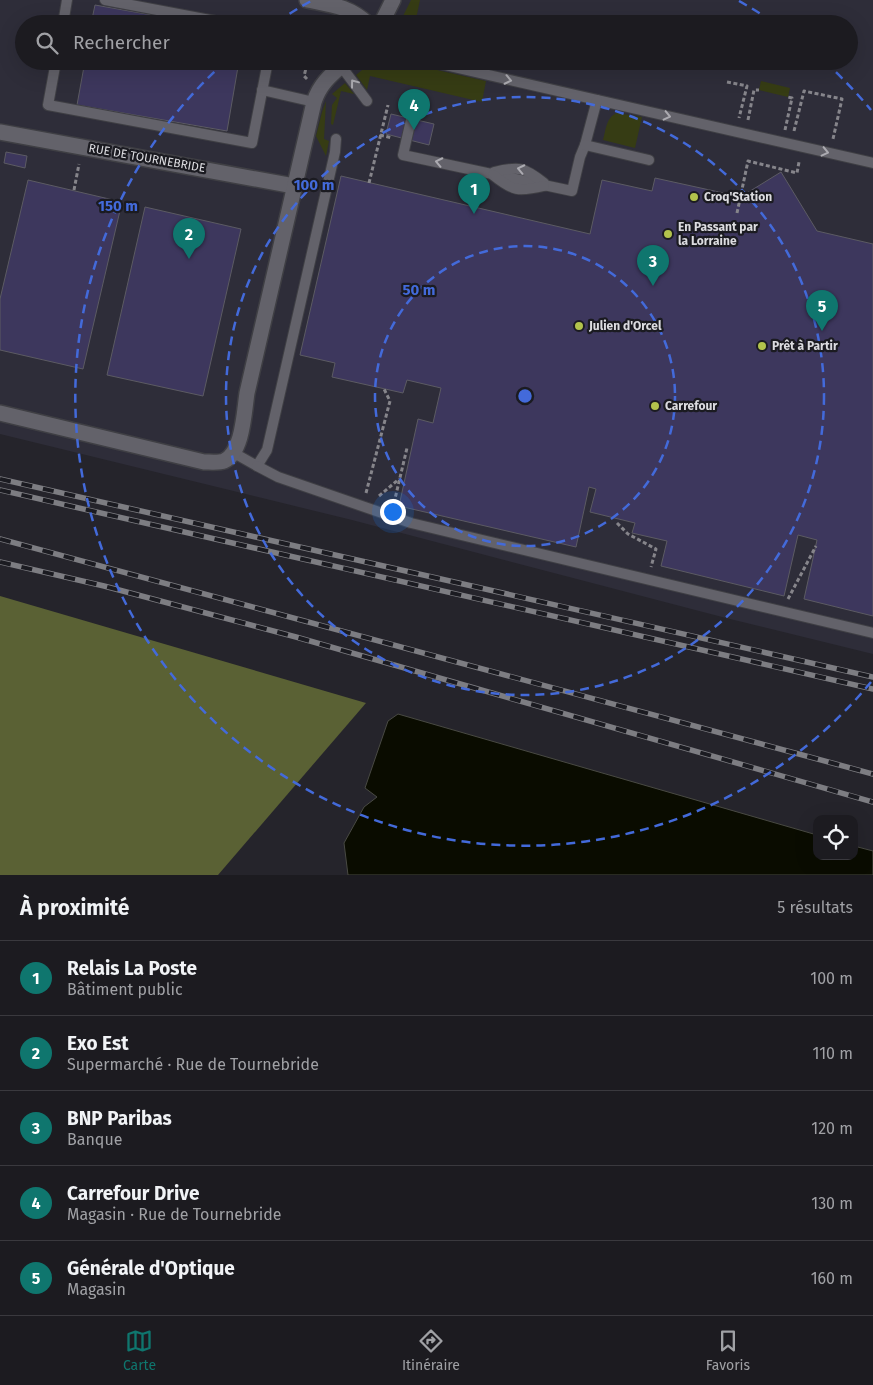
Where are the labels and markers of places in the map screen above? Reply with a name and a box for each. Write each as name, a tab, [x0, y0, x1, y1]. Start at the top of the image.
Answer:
pin: 4	[398, 89, 430, 130]
pin: 1	[458, 173, 490, 214]
place label: Croq'Station	[704, 190, 772, 204]
marker: Croq'Station	[688, 191, 700, 203]
pin: 2	[173, 218, 205, 259]
place label: En Passant par la Lorraine	[678, 220, 758, 248]
marker: En Passant par la Lorraine	[662, 228, 674, 240]
pin: 3	[637, 245, 669, 286]
pin: 5	[806, 290, 838, 331]
place label: Julien d'Orcel	[588, 319, 662, 333]
marker: Julien d'Orcel	[573, 320, 585, 332]
place label: Prêt à Partir	[772, 339, 838, 353]
marker: Prêt à Partir	[756, 340, 768, 352]
centre of rings	[516, 387, 534, 405]
place label: Carrefour	[665, 399, 717, 413]
marker: Carrefour	[649, 400, 661, 412]

